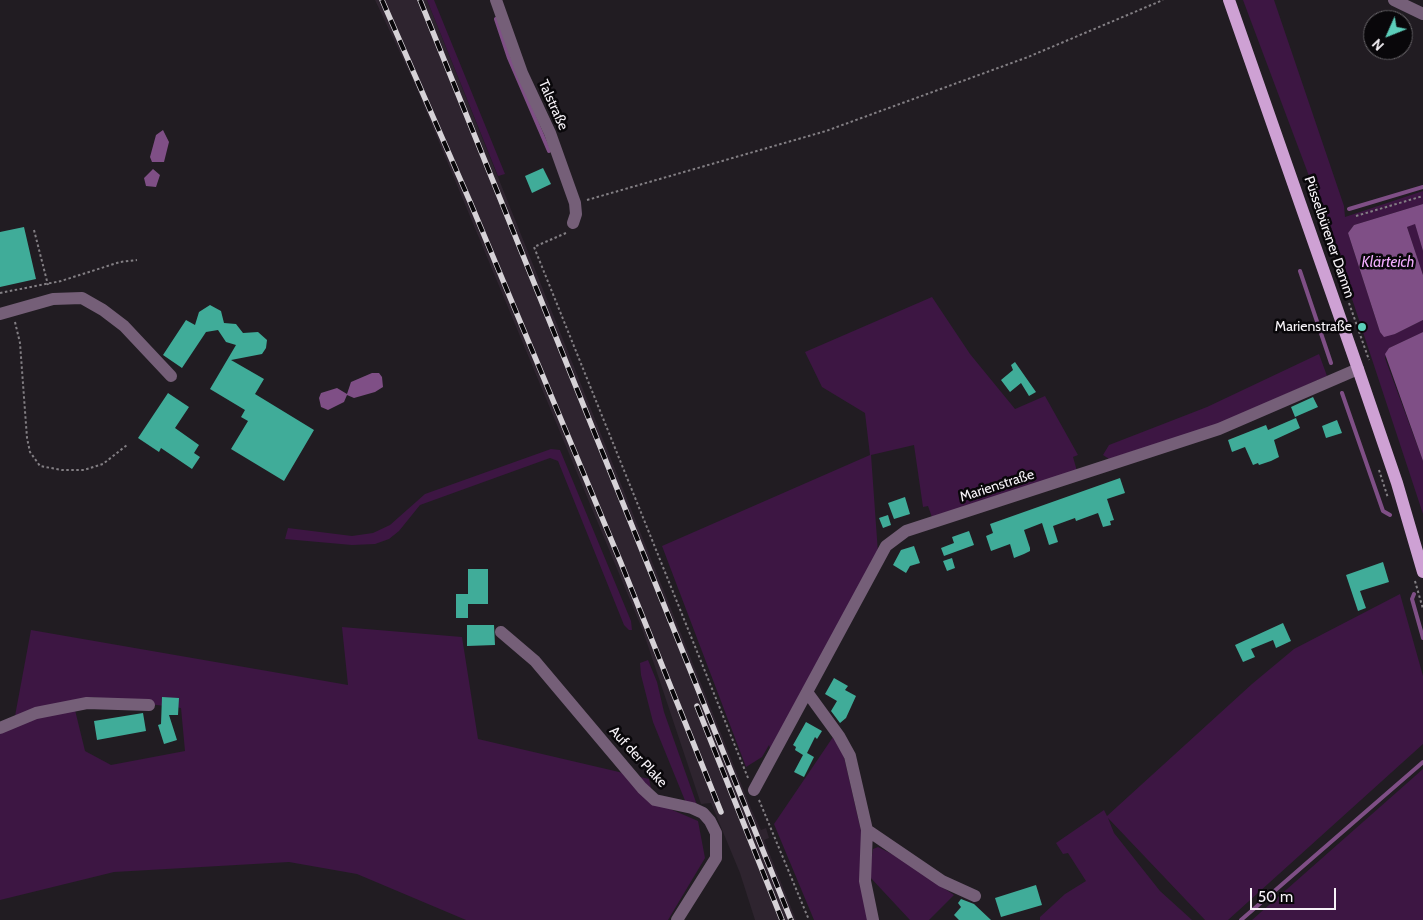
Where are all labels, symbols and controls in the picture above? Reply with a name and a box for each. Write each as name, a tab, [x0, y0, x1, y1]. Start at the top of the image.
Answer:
north arrow	[1363, 10, 1413, 60]
text: N	[1368, 35, 1388, 55]
street label: Talstraße	[534, 77, 572, 133]
street label: Püsselbürener Damm	[1300, 174, 1358, 300]
water label: Klärteich	[1362, 254, 1414, 272]
place label: Marienstraße	[1275, 319, 1352, 335]
marker: Marienstraße	[1356, 321, 1368, 333]
street label: Marienstraße	[958, 466, 1036, 506]
street label: Auf der Plake	[606, 723, 670, 791]
scale bar	[1253, 878, 1339, 910]
text: 50 m	[1258, 888, 1293, 906]

